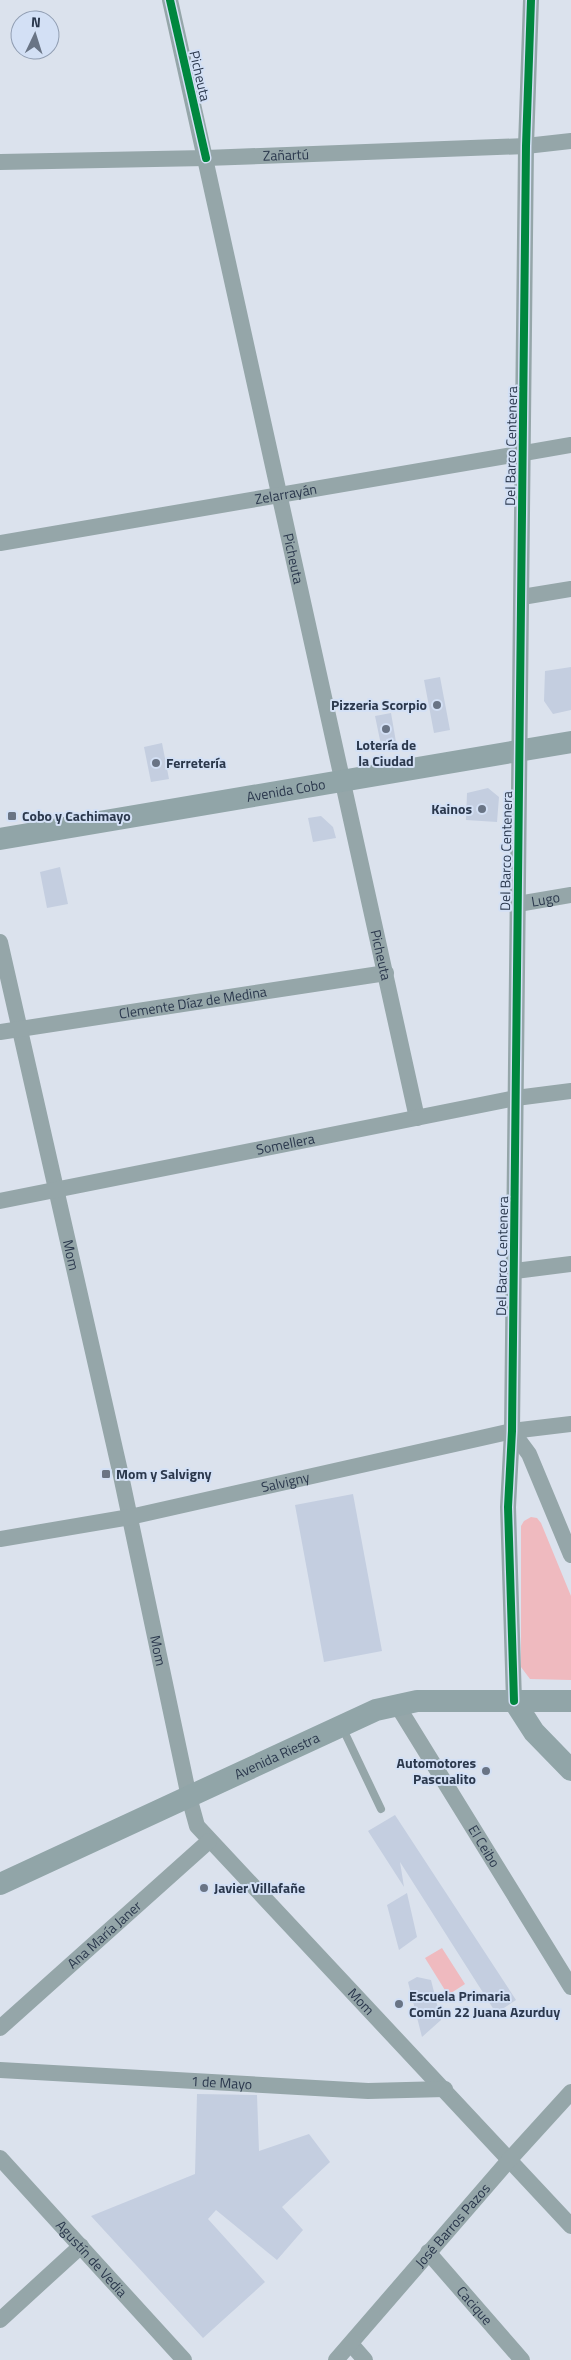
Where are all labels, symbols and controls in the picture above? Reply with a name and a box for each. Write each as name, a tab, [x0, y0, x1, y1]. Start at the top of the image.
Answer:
north arrow	[10, 10, 60, 60]
text: N	[30, 11, 42, 32]
street label: Picheuta	[184, 48, 217, 103]
street label: Zañartú	[262, 143, 309, 166]
street label: Del Barco Centenera	[499, 386, 522, 506]
street label: Zelarrayán	[253, 478, 318, 509]
street label: Picheuta	[278, 531, 310, 586]
place label: Pizzeria Scorpio	[331, 694, 427, 715]
marker: Pizzeria Scorpio	[431, 699, 443, 711]
marker: Lotería de la Ciudad	[380, 723, 392, 735]
place label: Lotería de la Ciudad	[356, 734, 416, 771]
place label: Ferretería	[166, 752, 226, 773]
marker: Ferretería	[150, 757, 162, 769]
street label: Avenida Cobo	[245, 773, 327, 807]
street label: Del Barco Centenera	[494, 791, 517, 911]
place label: Kainos	[431, 798, 472, 819]
marker: Kainos	[476, 803, 488, 815]
place label: Cobo y Cachimayo	[22, 805, 131, 826]
marker: Cobo y Cachimayo	[6, 810, 18, 822]
street label: Lugo	[530, 886, 561, 912]
street label: Picheuta	[366, 927, 397, 982]
street label: Clemente Díaz de Medina	[117, 980, 268, 1024]
street label: Somellera	[254, 1127, 316, 1160]
street label: Del Barco Centenera	[490, 1196, 513, 1316]
street label: Mom	[58, 1238, 85, 1272]
place label: Mom y Salvigny	[116, 1463, 212, 1484]
street label: Salvigny	[259, 1466, 312, 1497]
marker: Mom y Salvigny	[100, 1468, 112, 1480]
street label: Mom	[145, 1633, 172, 1668]
street label: Avenida Riestra	[230, 1727, 323, 1784]
place label: Automotores Pascualito	[397, 1752, 476, 1789]
marker: Automotores Pascualito	[480, 1765, 492, 1777]
street label: El Ceibo	[463, 1821, 506, 1871]
place label: Javier Villafañe	[214, 1877, 305, 1898]
marker: Javier Villafañe	[198, 1882, 210, 1894]
street label: Ana María Janer	[62, 1895, 146, 1973]
street label: Mom	[343, 1983, 380, 2020]
place label: Escuela Primaria Común 22 Juana Azurduy	[409, 1985, 560, 2022]
marker: Escuela Primaria Común 22 Juana Azurduy	[393, 1998, 405, 2010]
street label: 1 de Mayo	[190, 2070, 253, 2094]
street label: José Barros Pazos	[410, 2178, 495, 2272]
street label: Agustín de Vedia	[51, 2215, 133, 2301]
street label: Cacique	[452, 2281, 498, 2329]

